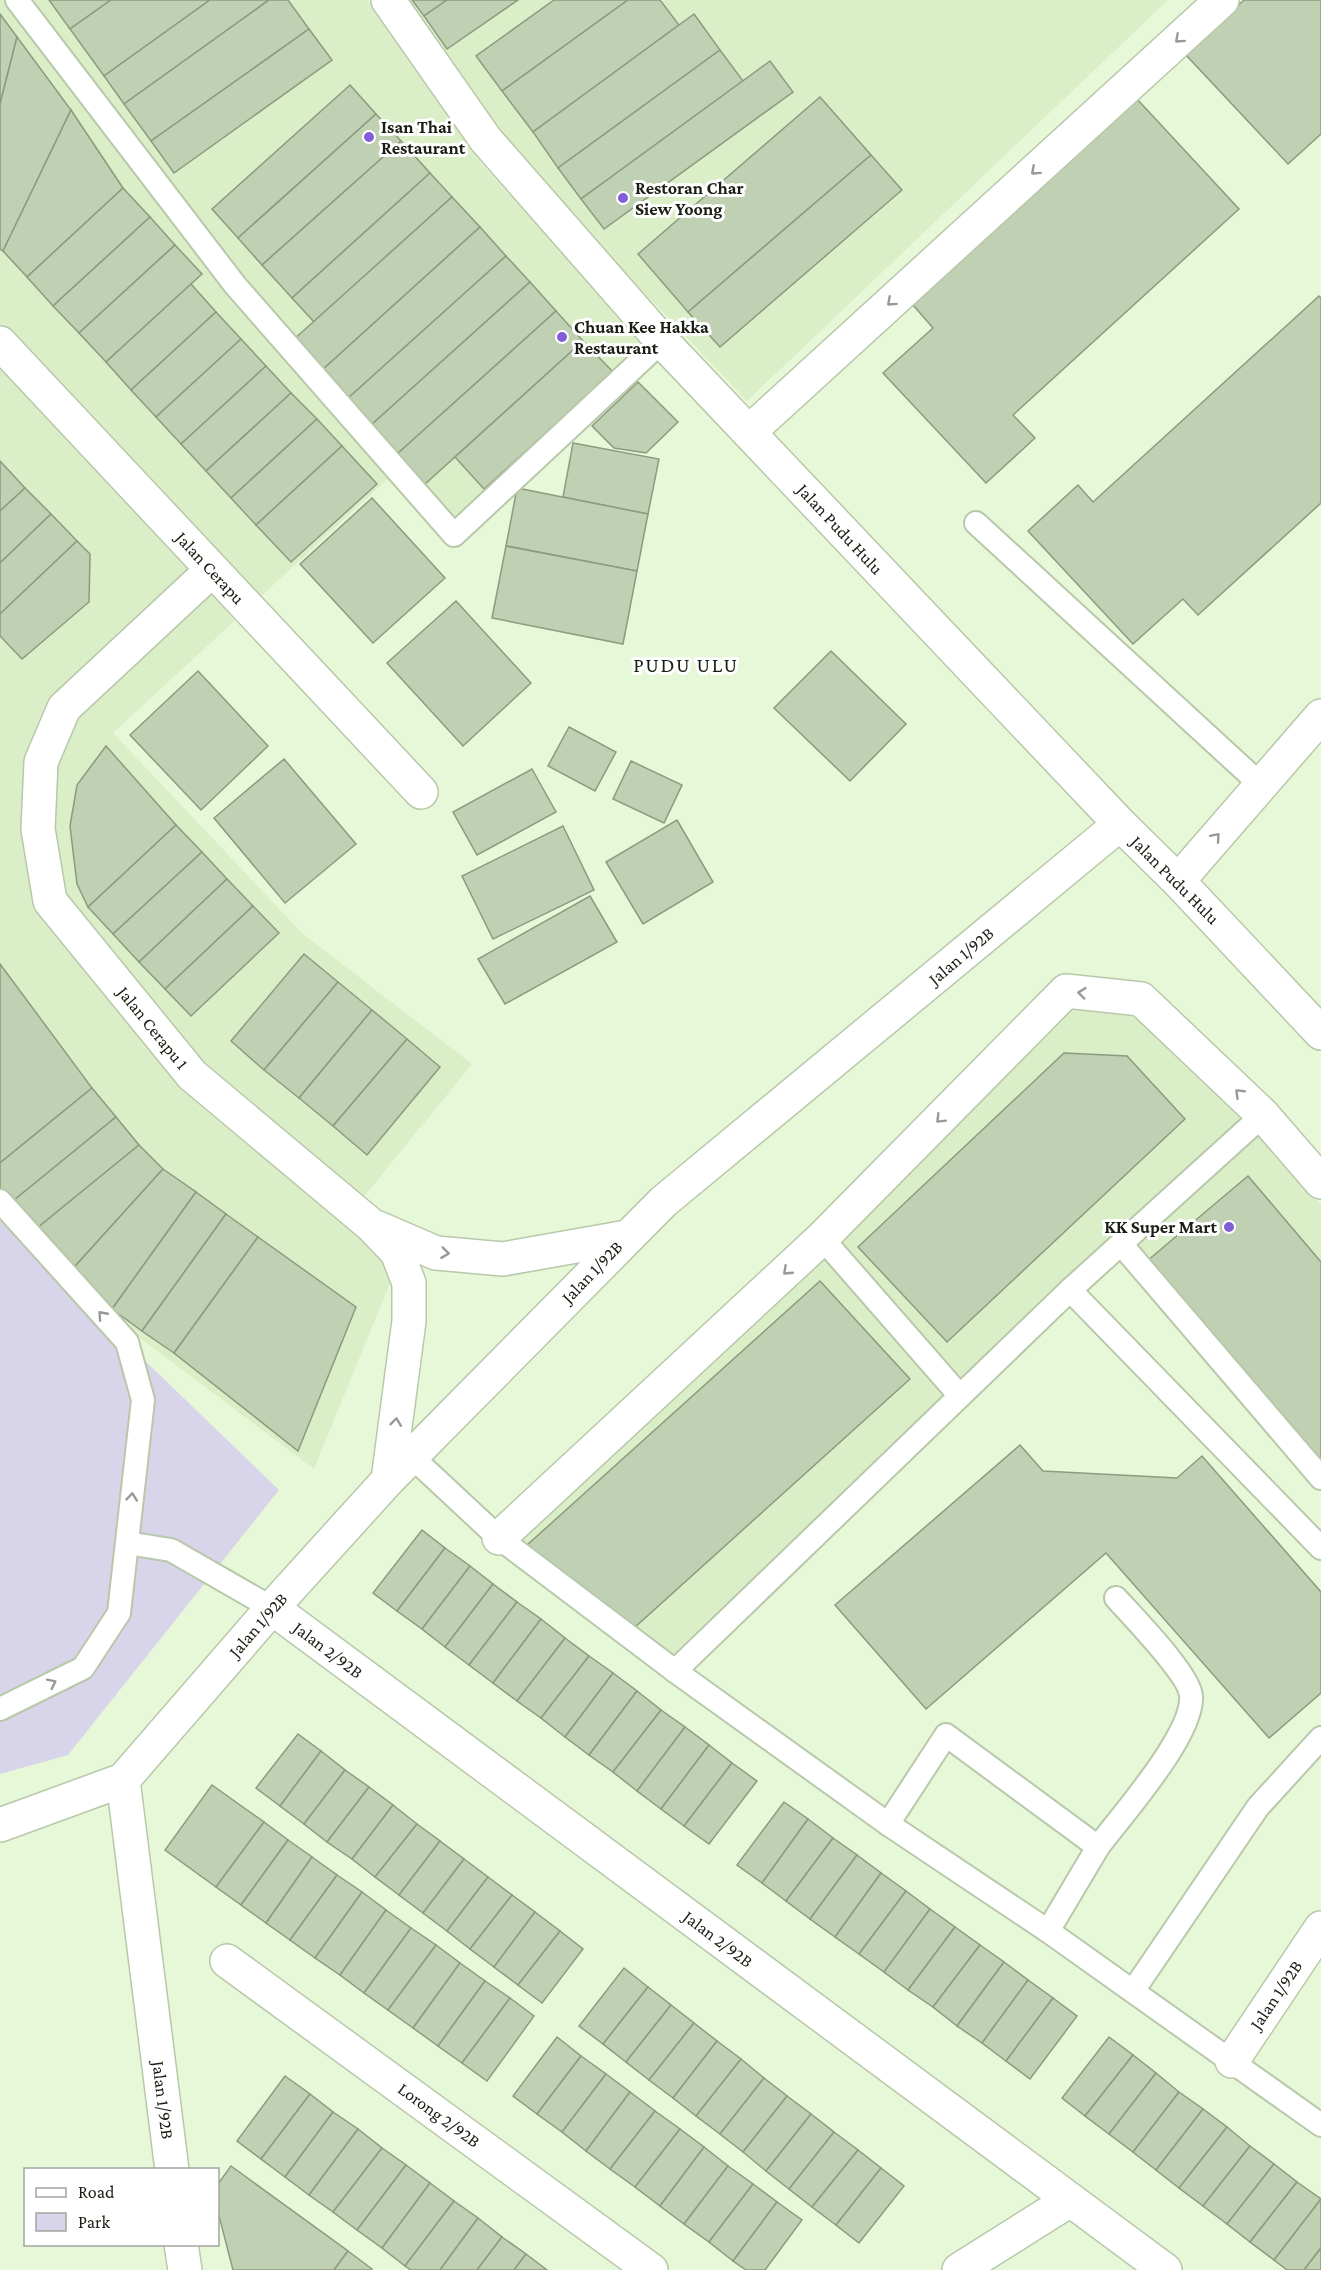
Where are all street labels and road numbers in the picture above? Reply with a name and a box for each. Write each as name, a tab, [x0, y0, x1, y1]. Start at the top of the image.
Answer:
street label: Jalan Pudu Hulu	[792, 478, 887, 579]
street label: Jalan Cerapu	[170, 526, 249, 609]
street label: Jalan Pudu Hulu	[1125, 830, 1224, 929]
street label: Jalan 1/92B	[923, 923, 998, 990]
street label: Jalan Cerapu 1	[112, 981, 193, 1074]
street label: Jalan 1/92B	[556, 1237, 627, 1309]
street label: Jalan 1/92B	[223, 1589, 291, 1663]
street label: Jalan 2/92B	[288, 1616, 367, 1683]
street label: Jalan 2/92B	[678, 1905, 757, 1972]
street label: Jalan 1/92B	[1245, 1957, 1306, 2035]
street label: Jalan 1/92B	[148, 2058, 178, 2140]
street label: Lorong 2/92B	[394, 2079, 484, 2152]

